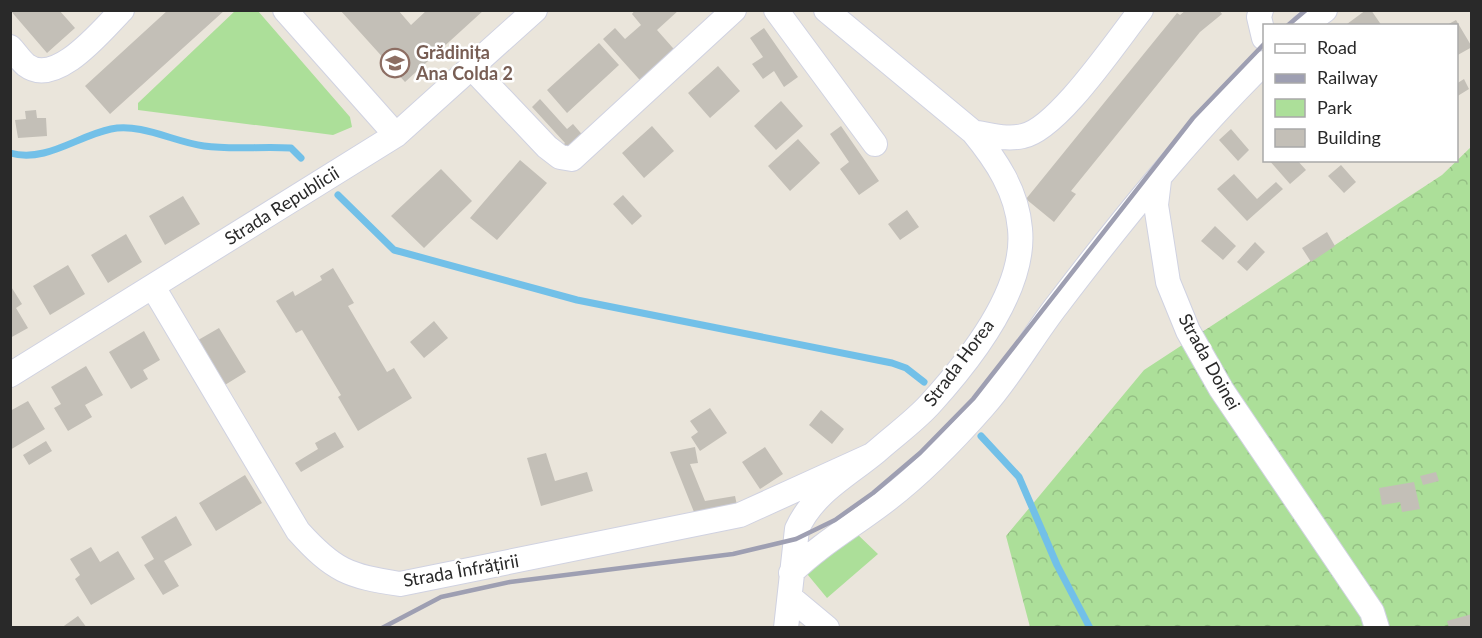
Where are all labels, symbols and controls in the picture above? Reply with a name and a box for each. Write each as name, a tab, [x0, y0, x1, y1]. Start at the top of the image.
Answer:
legend	[1263, 24, 1458, 162]
text: Road	[1317, 36, 1357, 58]
place label: Grădinița Ana Colda 2	[415, 41, 513, 84]
school or university icon: Grădinița Ana Colda 2	[379, 47, 411, 79]
text: Railway	[1317, 66, 1378, 88]
text: Park	[1317, 96, 1353, 118]
text: Building	[1317, 126, 1381, 148]
street label: Strada Republicii	[220, 161, 343, 249]
street label: Strada Doinei	[1174, 309, 1245, 414]
street label: Strada Horea	[918, 315, 998, 410]
street label: Strada Înfrățirii	[401, 549, 520, 591]

